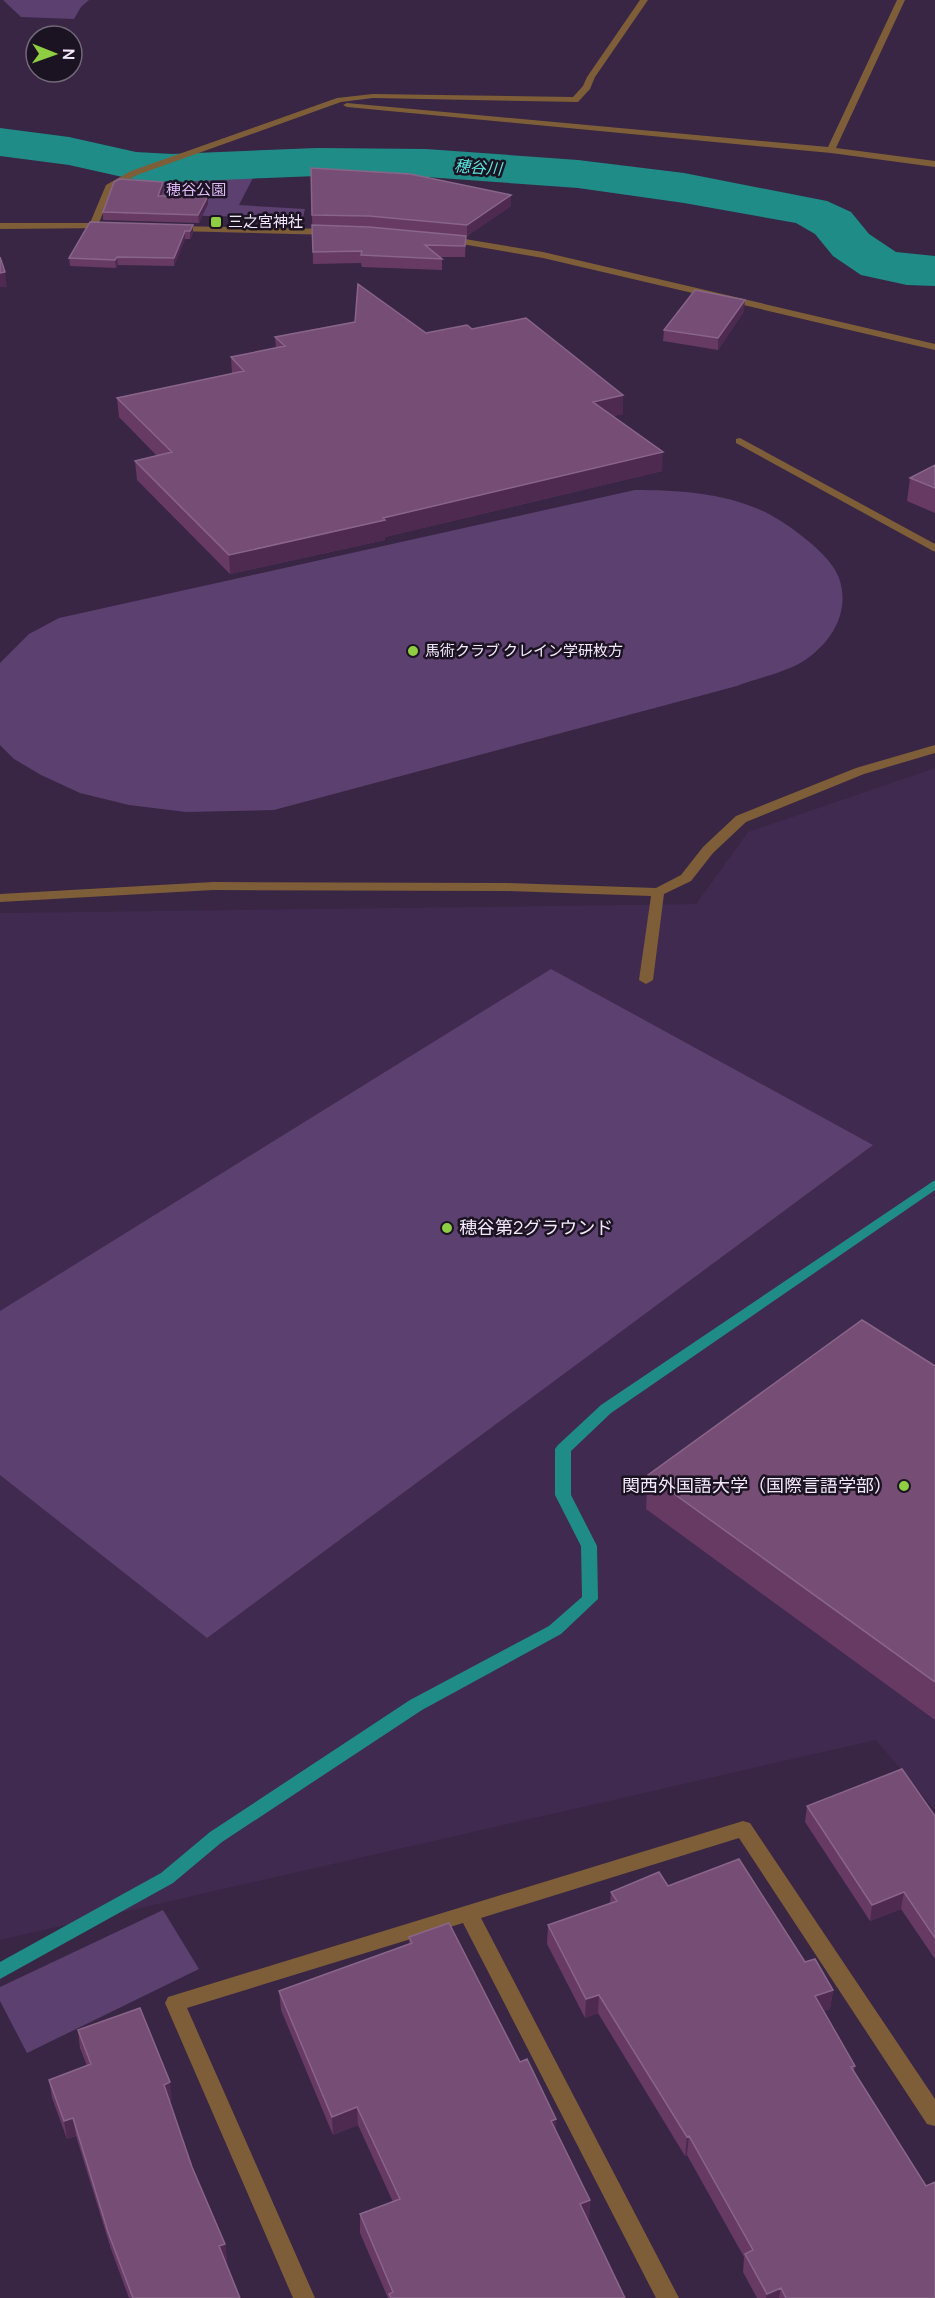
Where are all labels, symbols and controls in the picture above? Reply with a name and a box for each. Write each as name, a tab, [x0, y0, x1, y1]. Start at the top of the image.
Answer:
north arrow	[24, 24, 84, 84]
text: N	[58, 48, 80, 60]
water label: 穂谷川	[453, 154, 505, 180]
park label: 穂谷公園	[166, 179, 226, 200]
place label: 三之宮神社	[228, 211, 303, 232]
marker: 三之宮神社	[209, 215, 223, 229]
place label: 馬術クラブ クレイン学研枚方	[425, 640, 623, 661]
marker: 馬術クラブ クレイン学研枚方	[406, 644, 420, 658]
place label: 穂谷第2グラウンド	[459, 1215, 613, 1239]
marker: 穂谷第2グラウンド	[440, 1221, 454, 1235]
place label: 関西外国語大学（国際言語学部）	[622, 1473, 892, 1497]
marker: 関西外国語大学（国際言語学部）	[897, 1479, 911, 1493]

